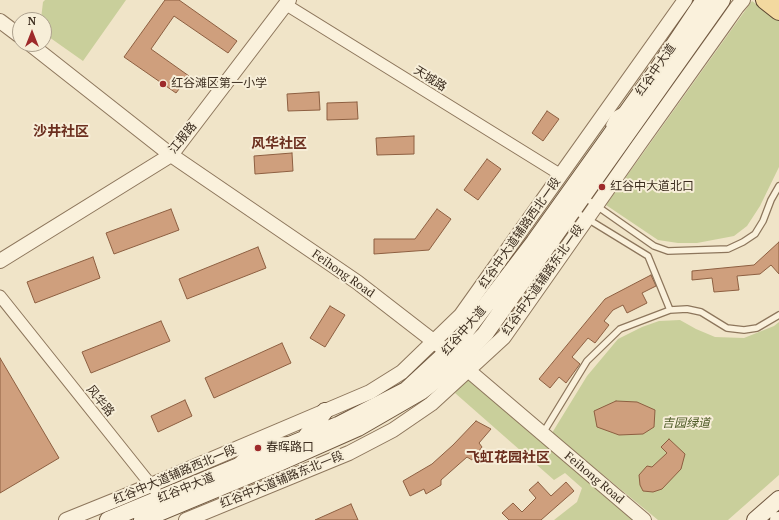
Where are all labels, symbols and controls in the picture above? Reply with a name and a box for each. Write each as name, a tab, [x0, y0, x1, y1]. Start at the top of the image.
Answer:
north arrow	[12, 12, 52, 52]
text: N	[28, 14, 36, 28]
street label: 红谷中大道	[633, 41, 679, 99]
street label: 天城路	[411, 63, 449, 95]
place label: 红谷滩区第一小学	[171, 77, 267, 91]
marker: 红谷滩区第一小学	[158, 79, 168, 89]
street label: 江报路	[166, 119, 200, 157]
district label: 沙井社区	[33, 124, 89, 140]
district label: 风华社区	[251, 136, 307, 152]
street label: 红谷中大道辅路西北一段	[476, 175, 564, 291]
place label: 红谷中大道北口	[610, 180, 694, 194]
marker: 红谷中大道北口	[597, 182, 607, 192]
street label: 红谷中大道辅路东北一段	[499, 222, 587, 338]
street label: Feihong Road	[309, 247, 377, 301]
street label: 红谷中大道	[439, 304, 489, 358]
street label: 风华路	[83, 382, 117, 420]
park label: 吉园绿道	[662, 417, 710, 431]
place label: 春晖路口	[266, 441, 314, 455]
street label: 红谷中大道辅路西北一段	[111, 443, 239, 507]
marker: 春晖路口	[253, 443, 263, 453]
street label: 红谷中大道辅路东北一段	[218, 449, 346, 511]
street label: Feihong Road	[561, 449, 627, 507]
district label: 飞虹花园社区	[466, 450, 550, 466]
street label: 红谷中大道	[155, 470, 217, 506]

